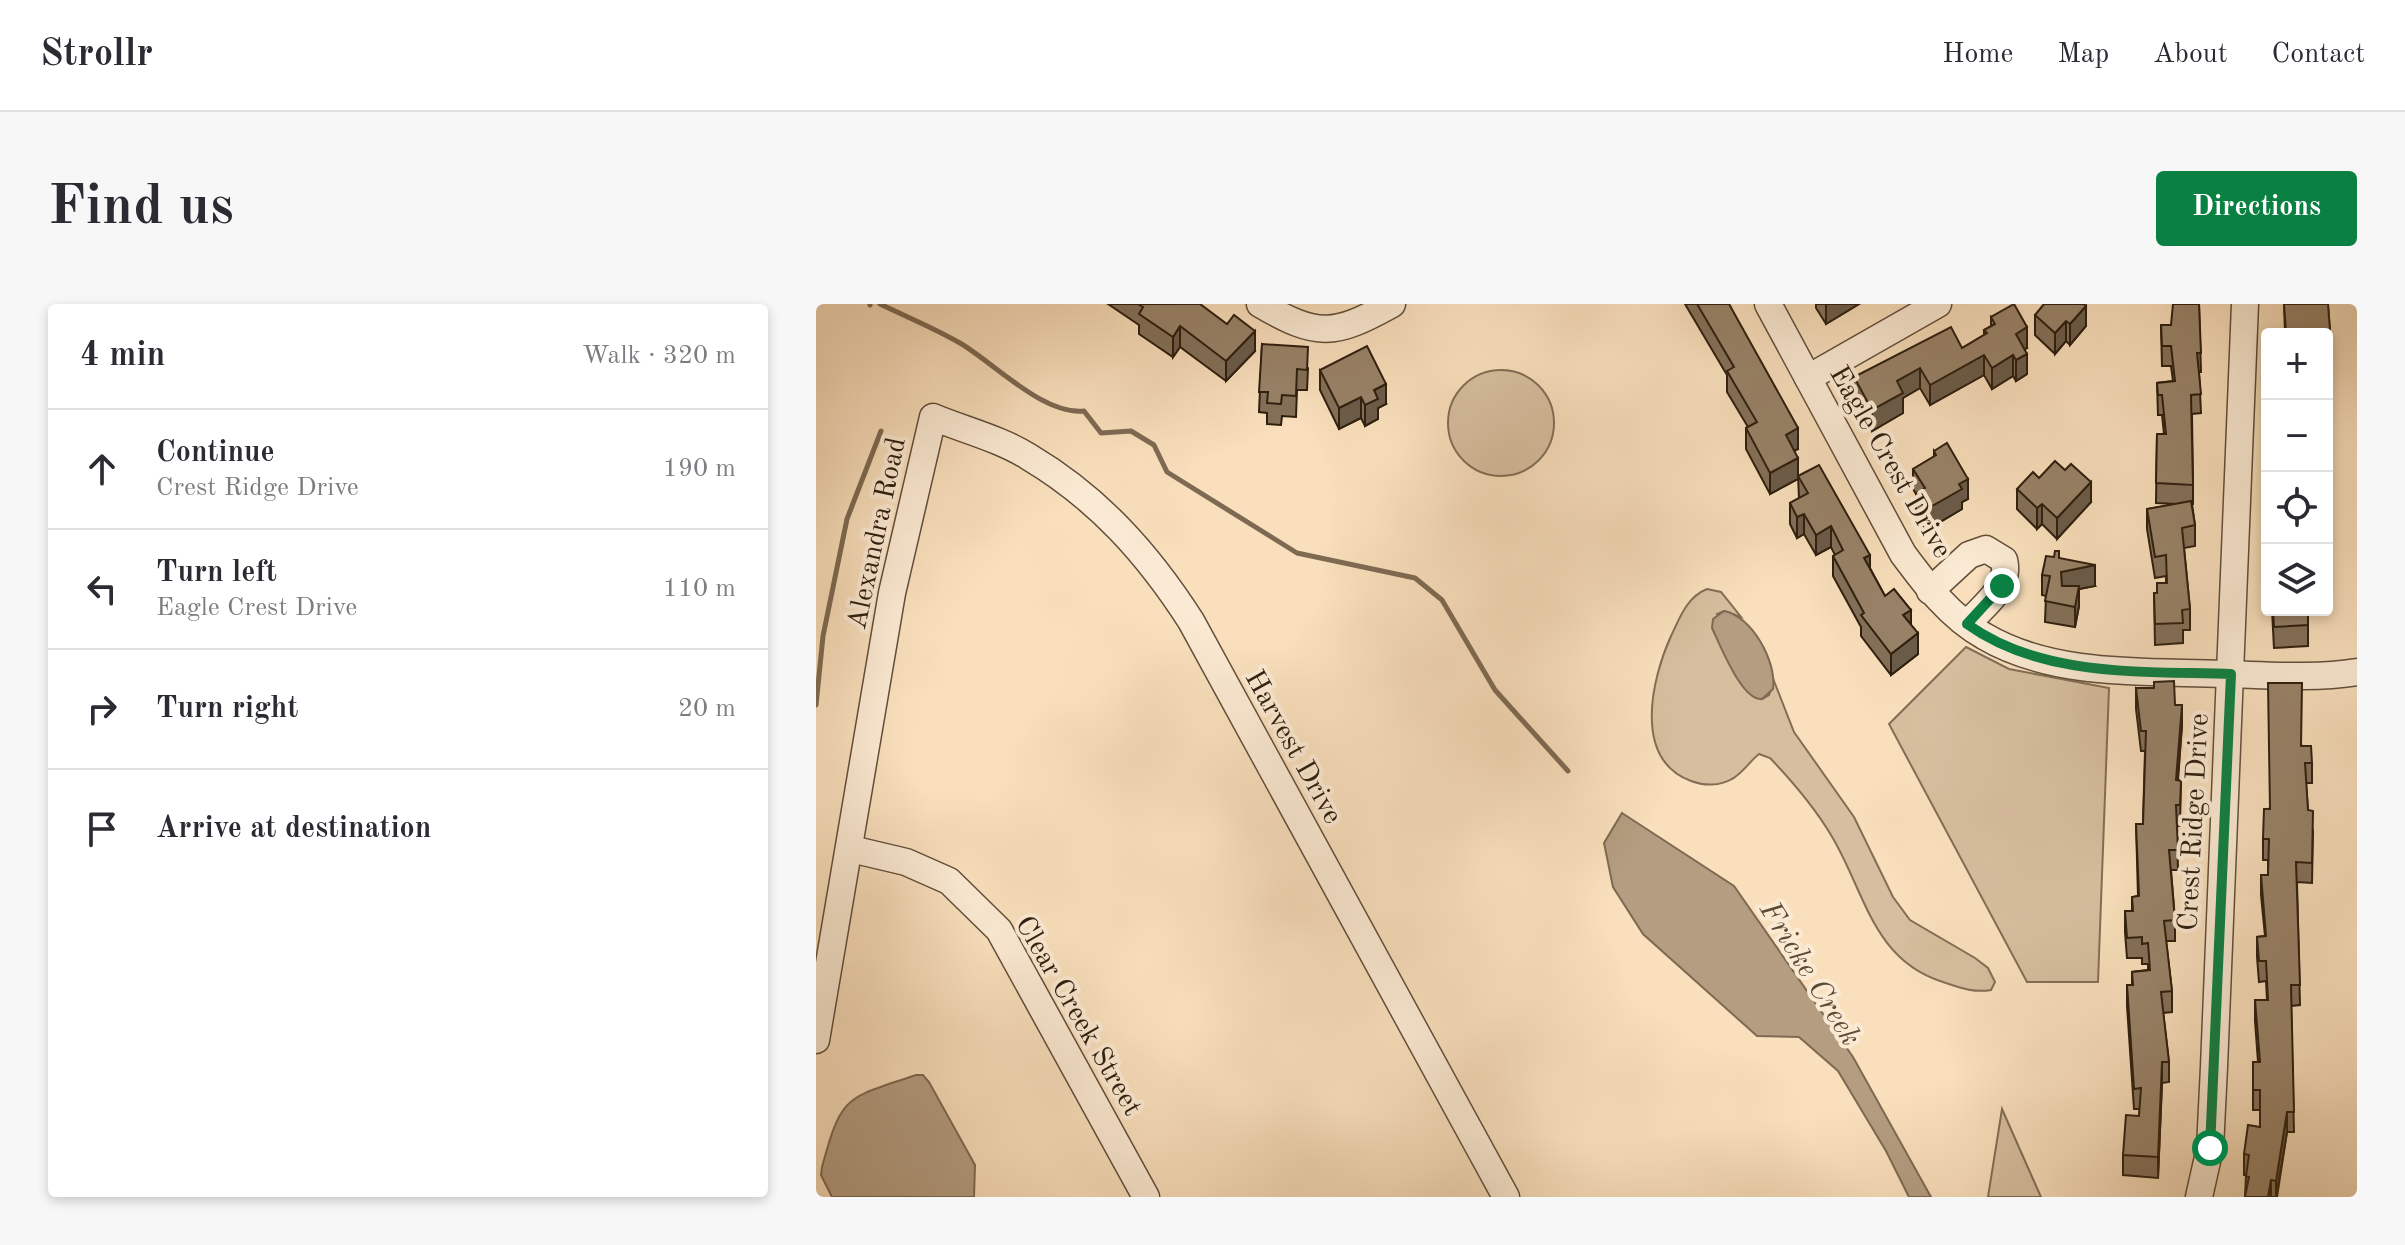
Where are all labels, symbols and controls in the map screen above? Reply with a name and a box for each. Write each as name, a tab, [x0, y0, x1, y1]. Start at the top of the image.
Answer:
text: Strollr	[40, 36, 153, 74]
text: Home	[1942, 41, 2013, 69]
text: Map	[2057, 41, 2109, 69]
text: About	[2153, 41, 2228, 69]
text: Contact	[2272, 41, 2365, 69]
button: Directions	[2156, 171, 2357, 246]
text: Find us	[48, 180, 234, 236]
map controls	[2261, 328, 2333, 616]
button: +	[2261, 328, 2333, 400]
text: 4 min	[80, 339, 165, 373]
text: Walk · 320 m	[582, 343, 736, 369]
street label: Eagle Crest Drive	[1823, 362, 1956, 563]
button: −	[2261, 400, 2333, 472]
street label: Alexandra Road	[844, 435, 912, 632]
text: Continue	[156, 438, 275, 468]
icon: ahead	[80, 447, 124, 491]
text: 190 m	[663, 456, 736, 482]
button: locate	[2261, 472, 2333, 544]
text: Crest Ridge Drive	[156, 475, 359, 501]
button: layers	[2261, 544, 2333, 616]
text: Turn left	[156, 558, 277, 588]
icon: left	[80, 567, 124, 611]
route end	[1984, 568, 2020, 604]
text: 110 m	[663, 576, 736, 602]
text: Eagle Crest Drive	[156, 595, 357, 621]
street label: Harvest Drive	[1239, 666, 1346, 829]
icon: right	[80, 687, 124, 731]
text: Turn right	[156, 694, 298, 724]
text: 20 m	[678, 696, 736, 722]
street label: Crest Ridge Drive	[2175, 712, 2215, 932]
icon: arrive	[80, 807, 124, 851]
text: Arrive at destination	[156, 814, 431, 844]
water label: Fricke Creek	[1753, 896, 1865, 1051]
street label: Clear Creek Street	[1009, 912, 1146, 1121]
route start	[2192, 1130, 2228, 1166]

